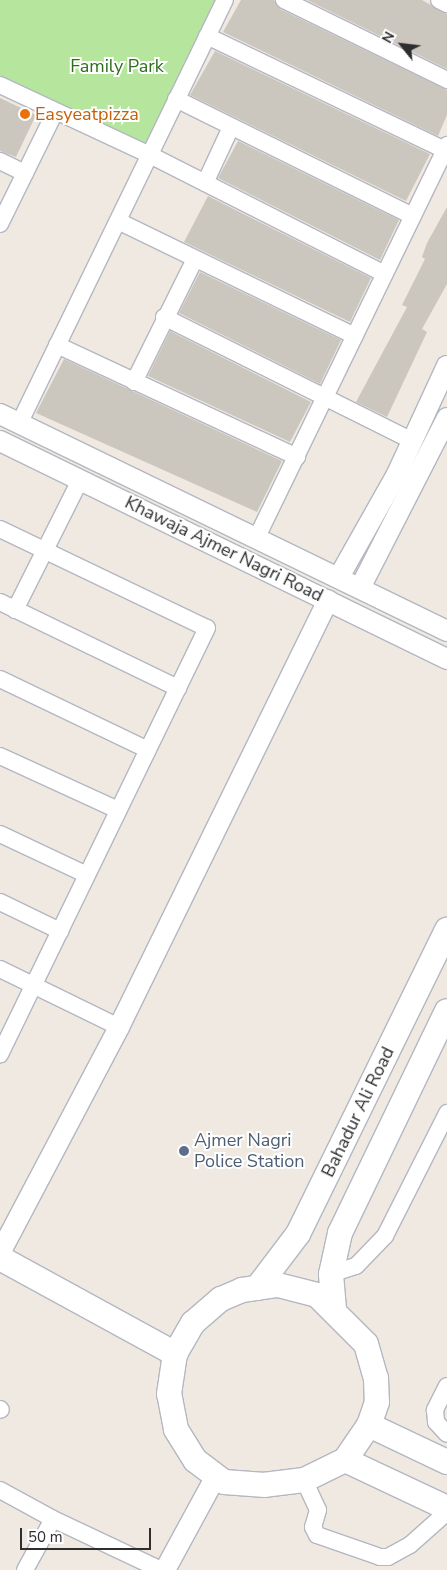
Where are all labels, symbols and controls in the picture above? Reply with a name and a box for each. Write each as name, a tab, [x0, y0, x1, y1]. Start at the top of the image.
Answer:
north arrow	[377, 20, 427, 70]
text: N	[378, 28, 399, 47]
park label: Family Park	[70, 55, 164, 77]
place label: Easyeatpizza	[35, 103, 139, 125]
marker: Easyeatpizza	[19, 108, 31, 120]
street label: Khawaja Ajmer Nagri Road	[121, 492, 327, 606]
street label: Bahadur Ali Road	[317, 1043, 399, 1181]
place label: Ajmer Nagri Police Station	[194, 1130, 304, 1172]
marker: Ajmer Nagri Police Station	[178, 1145, 190, 1157]
scale bar	[22, 1518, 154, 1550]
text: 50 m	[28, 1527, 63, 1547]

